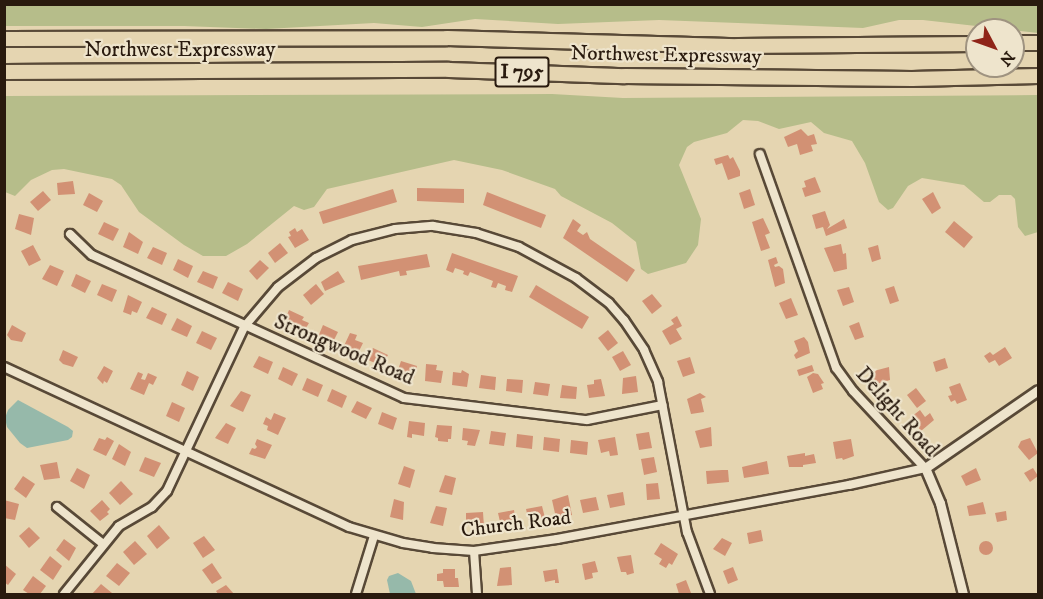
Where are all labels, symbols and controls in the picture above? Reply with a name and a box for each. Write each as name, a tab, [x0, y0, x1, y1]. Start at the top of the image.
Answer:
north arrow	[965, 18, 1025, 78]
street label: Northwest Expressway	[84, 37, 276, 63]
street label: Northwest Expressway	[570, 41, 762, 69]
text: N	[995, 47, 1019, 70]
road number: I 795	[494, 55, 550, 89]
street label: Strongwood Road	[270, 309, 418, 391]
street label: Delight Road	[850, 362, 944, 462]
street label: Church Road	[459, 505, 573, 543]

